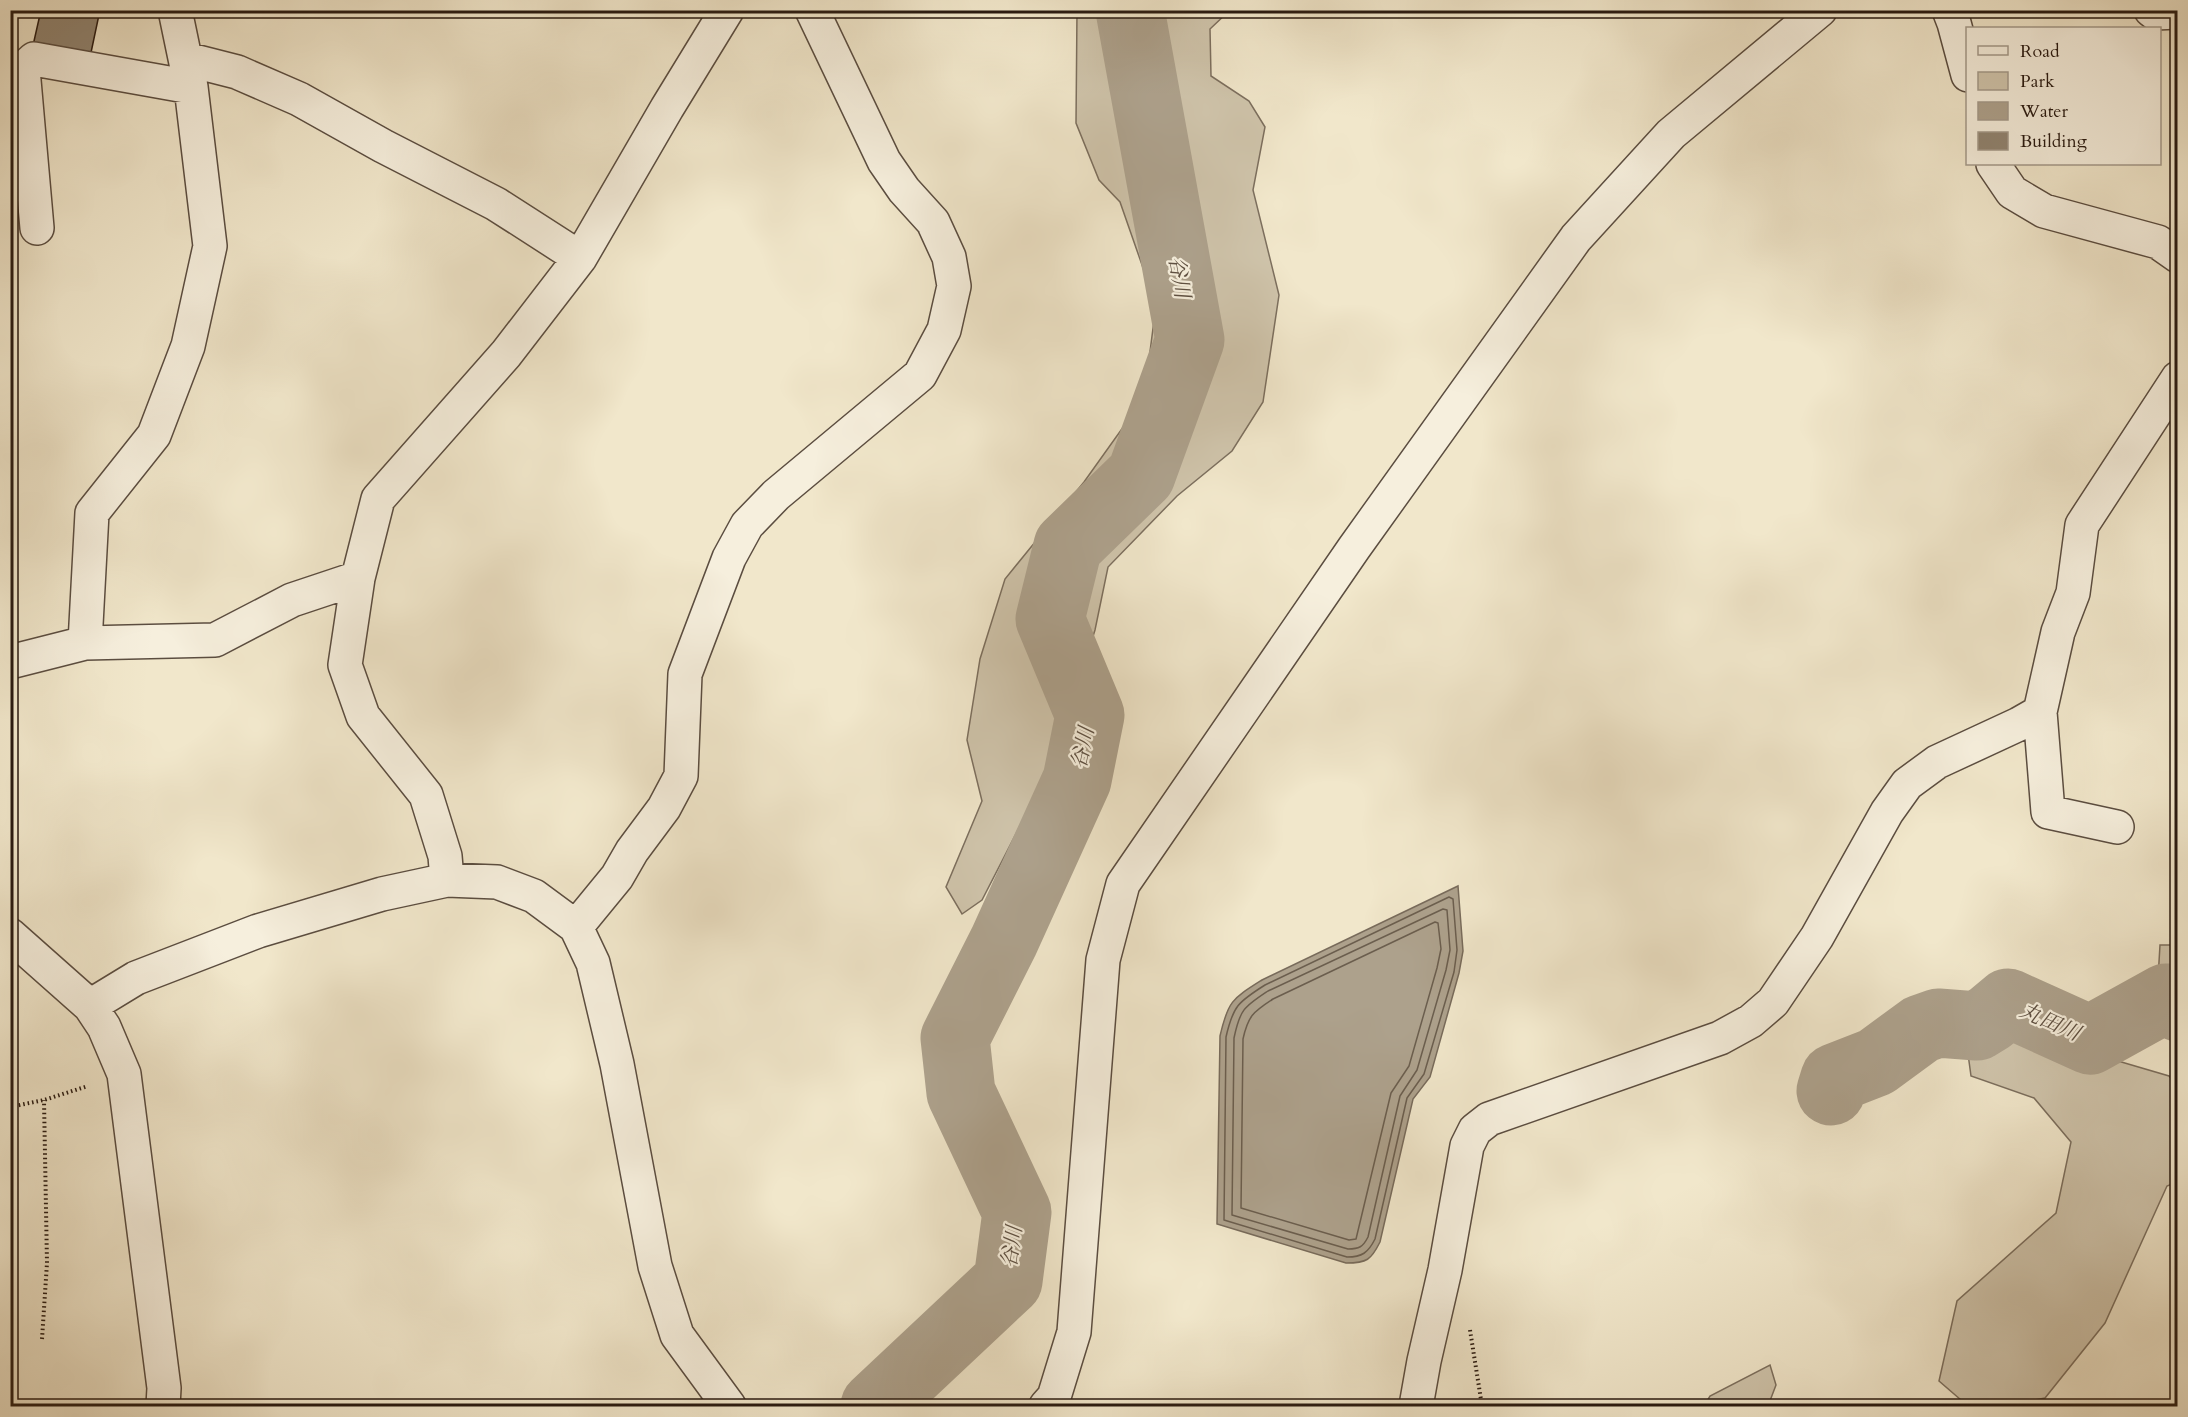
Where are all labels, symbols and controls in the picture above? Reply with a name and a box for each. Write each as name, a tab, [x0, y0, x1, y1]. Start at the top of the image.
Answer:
legend	[1966, 27, 2161, 165]
text: Road	[2020, 39, 2060, 64]
text: Park	[2020, 69, 2055, 94]
text: Water	[2019, 99, 2069, 124]
text: Building	[2020, 129, 2088, 154]
water label: 谷川	[1161, 254, 1197, 302]
water label: 谷川	[1064, 722, 1102, 772]
water label: 丸田川	[2015, 996, 2087, 1049]
water label: 谷川	[995, 1222, 1030, 1270]

